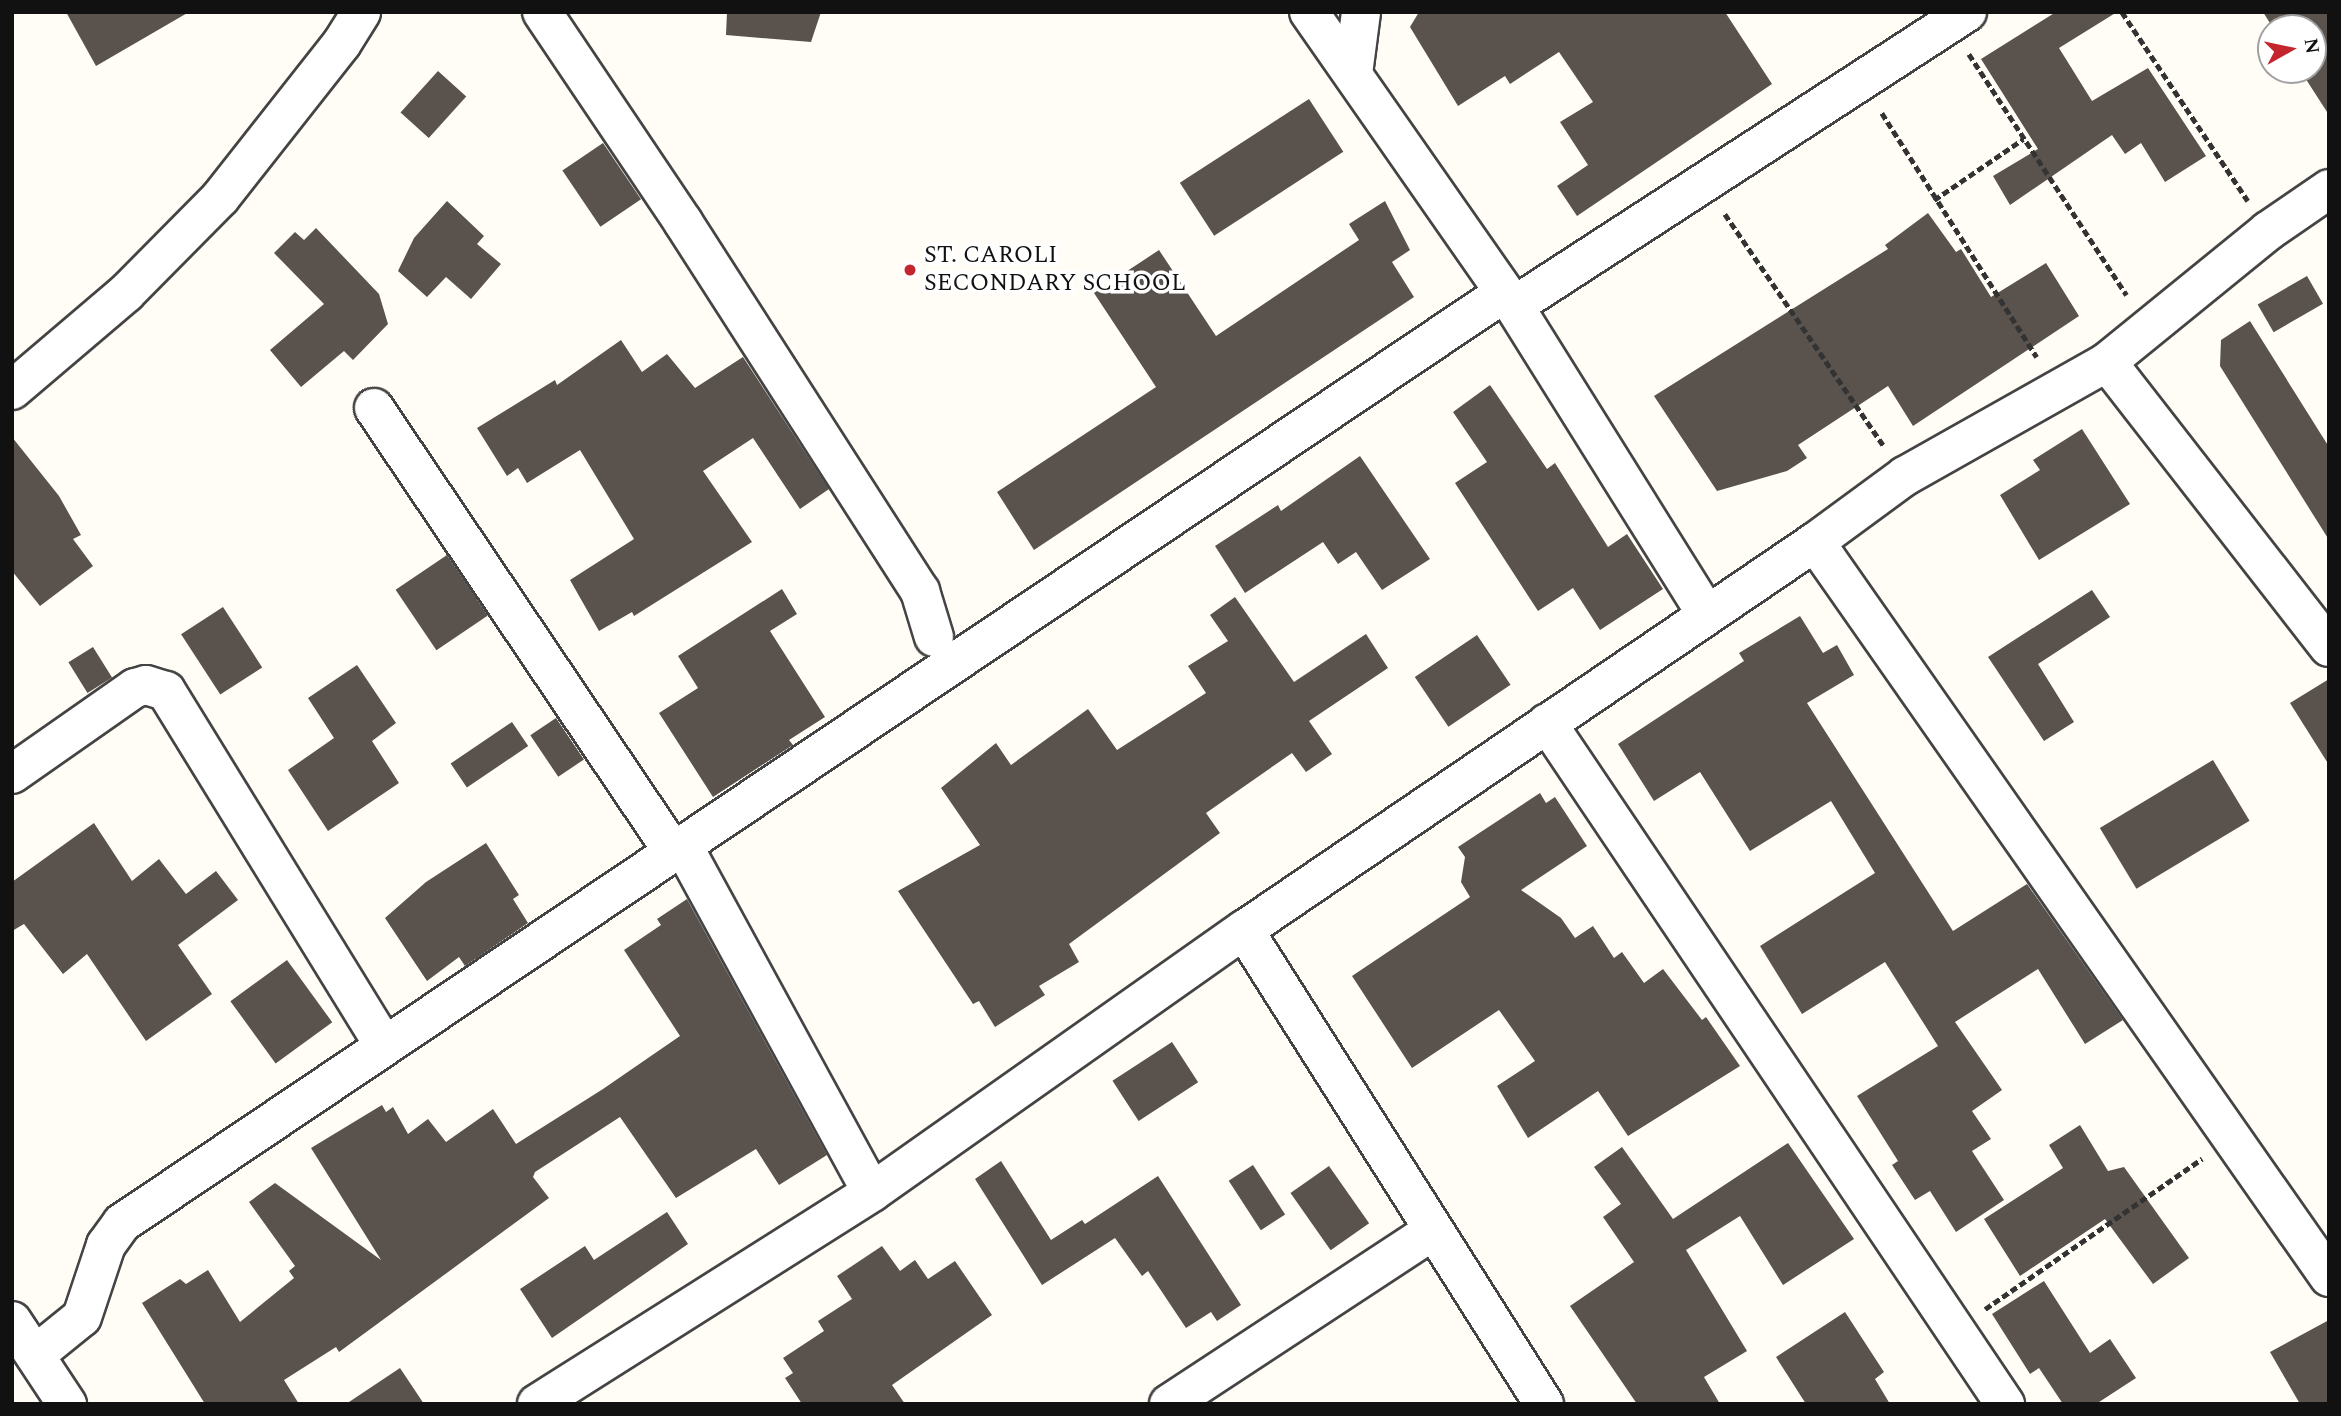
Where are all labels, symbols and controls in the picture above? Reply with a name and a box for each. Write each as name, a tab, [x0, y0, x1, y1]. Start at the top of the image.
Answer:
north arrow	[2257, 14, 2327, 84]
text: N	[2296, 36, 2327, 56]
place label: ST. CAROLI SECONDARY SCHOOL	[924, 242, 1186, 298]
marker: ST. CAROLI SECONDARY SCHOOL	[902, 262, 918, 278]

